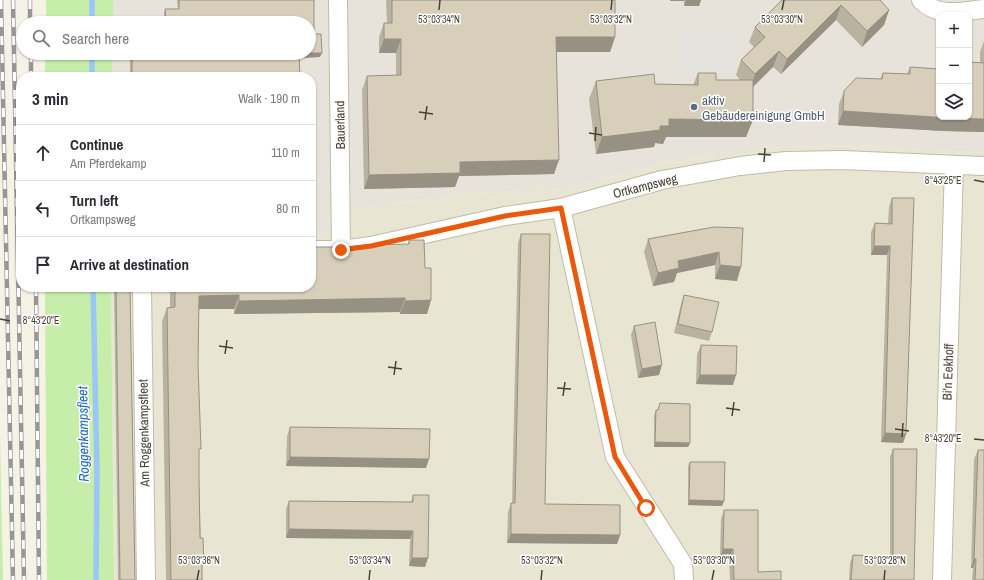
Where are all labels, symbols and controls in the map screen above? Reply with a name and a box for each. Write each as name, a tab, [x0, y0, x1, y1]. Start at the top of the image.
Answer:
map controls	[936, 12, 972, 120]
button: +	[936, 12, 972, 48]
text: 53°03'34"N	[418, 13, 460, 26]
text: 53°03'32"N	[590, 13, 632, 26]
text: 53°03'30"N	[761, 13, 803, 26]
search box	[16, 16, 316, 60]
icon: search	[30, 27, 52, 49]
text: Search here	[62, 28, 129, 49]
button: −	[936, 48, 972, 84]
button: layers	[936, 84, 972, 120]
text: 3 min	[32, 87, 68, 110]
text: Walk · 190 m	[238, 90, 300, 107]
place label: aktiv Gebäudereinigung GmbH	[702, 92, 825, 124]
street label: Bauerland	[331, 100, 349, 149]
marker: aktiv Gebäudereinigung GmbH	[689, 102, 699, 112]
text: Continue	[70, 134, 123, 155]
icon: ahead	[32, 142, 54, 164]
text: 110 m	[271, 144, 300, 161]
text: Am Pferdekamp	[70, 155, 146, 172]
street label: Ortkampsweg	[611, 170, 679, 202]
text: 8°43'25"E	[925, 174, 961, 187]
text: Turn left	[70, 190, 118, 211]
icon: left	[32, 198, 54, 220]
text: 80 m	[276, 200, 300, 217]
text: Ortkampsweg	[70, 211, 136, 228]
route end	[332, 241, 350, 259]
icon: arrive	[32, 254, 54, 276]
text: Arrive at destination	[70, 254, 189, 275]
text: 8°43'20"E	[23, 314, 59, 327]
street label: Bi'n Eekhoff	[939, 343, 957, 401]
street label: Am Roggenkampsfleet	[135, 379, 153, 488]
water label: Roggenkampsfleet	[73, 385, 93, 482]
text: 8°43'20"E	[925, 432, 961, 445]
route start	[637, 499, 655, 517]
text: 53°03'36"N	[178, 554, 220, 567]
text: 53°03'34"N	[349, 554, 391, 567]
text: 53°03'32"N	[521, 554, 563, 567]
text: 53°03'30"N	[693, 554, 735, 567]
text: 53°03'28"N	[864, 554, 906, 567]

